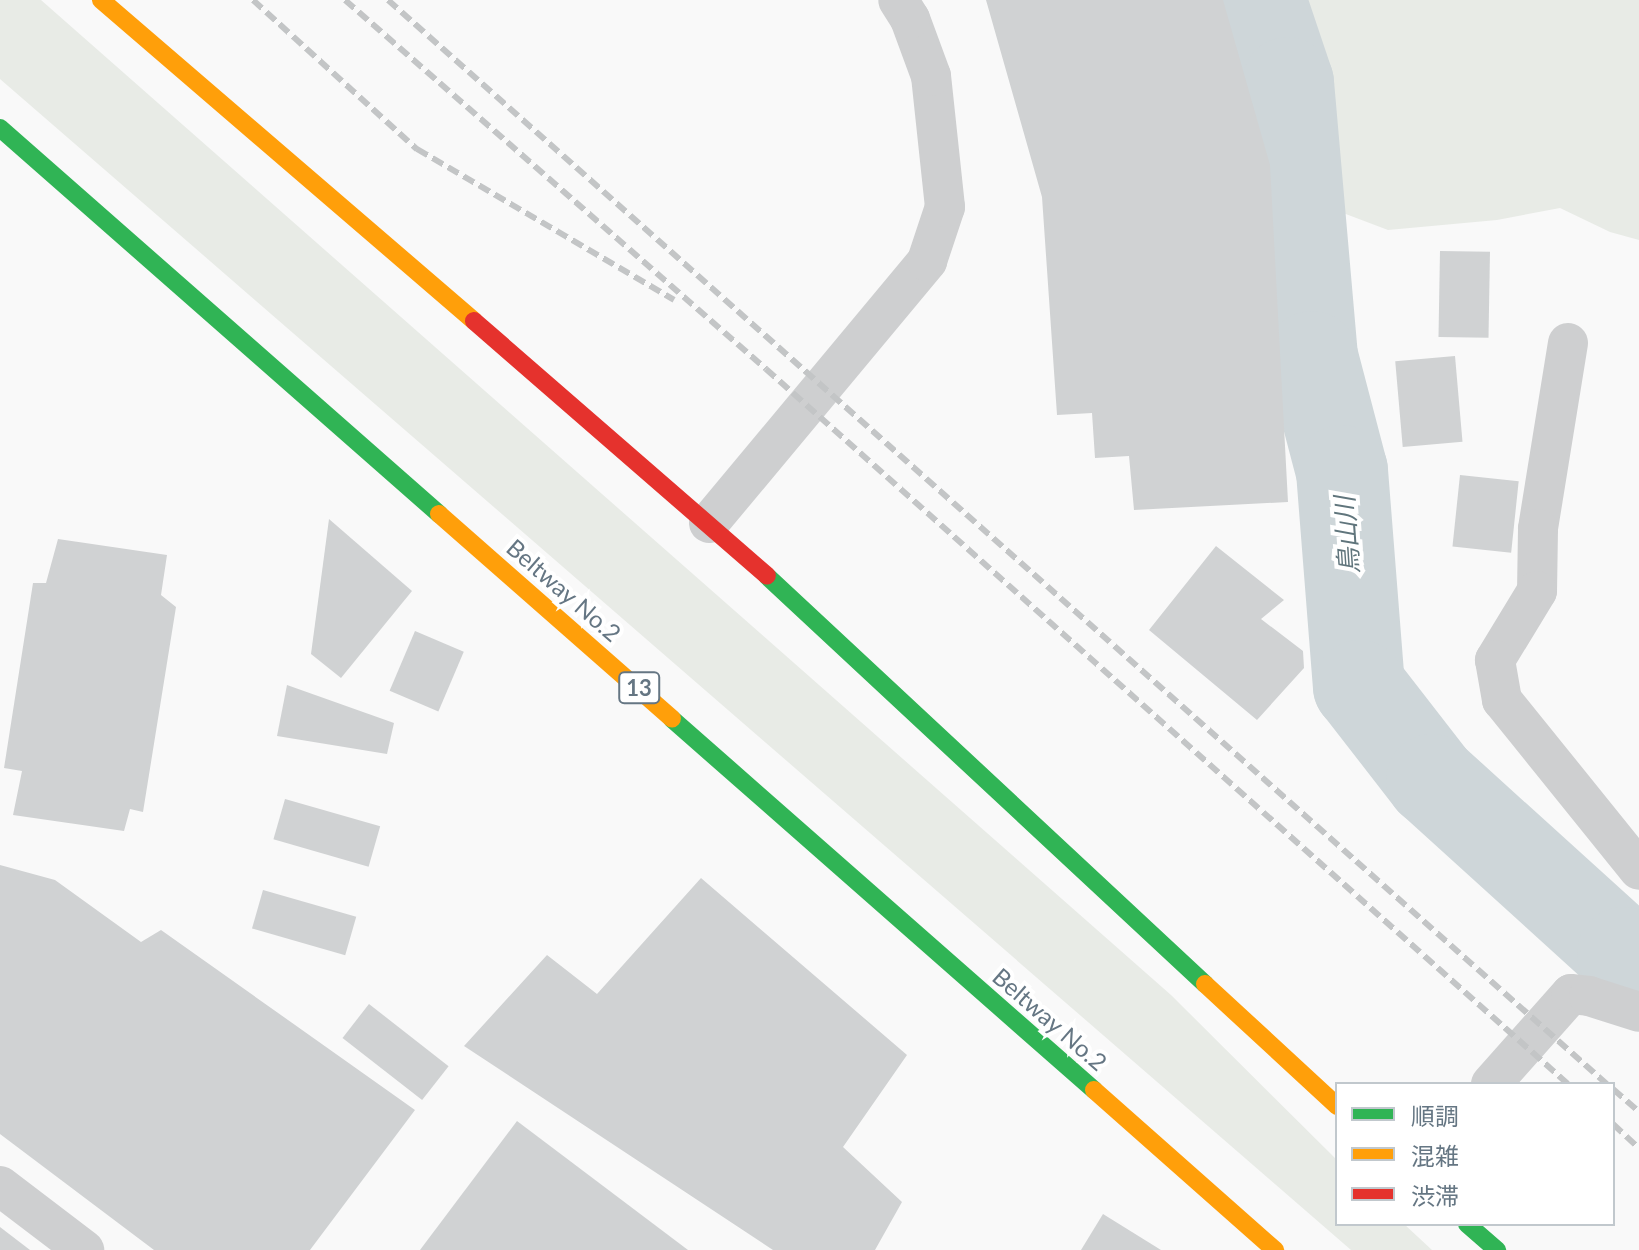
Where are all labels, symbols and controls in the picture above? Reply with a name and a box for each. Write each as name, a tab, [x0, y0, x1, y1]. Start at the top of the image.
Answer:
water label: 鳥山川	[1329, 495, 1365, 575]
street label: Beltway No.2	[501, 532, 627, 648]
road number: 13	[617, 670, 661, 706]
street label: Beltway No.2	[987, 961, 1113, 1077]
legend	[1335, 1082, 1615, 1226]
text: 順調	[1411, 1101, 1459, 1130]
text: 混雑	[1411, 1141, 1459, 1170]
text: 渋滞	[1411, 1181, 1459, 1210]

